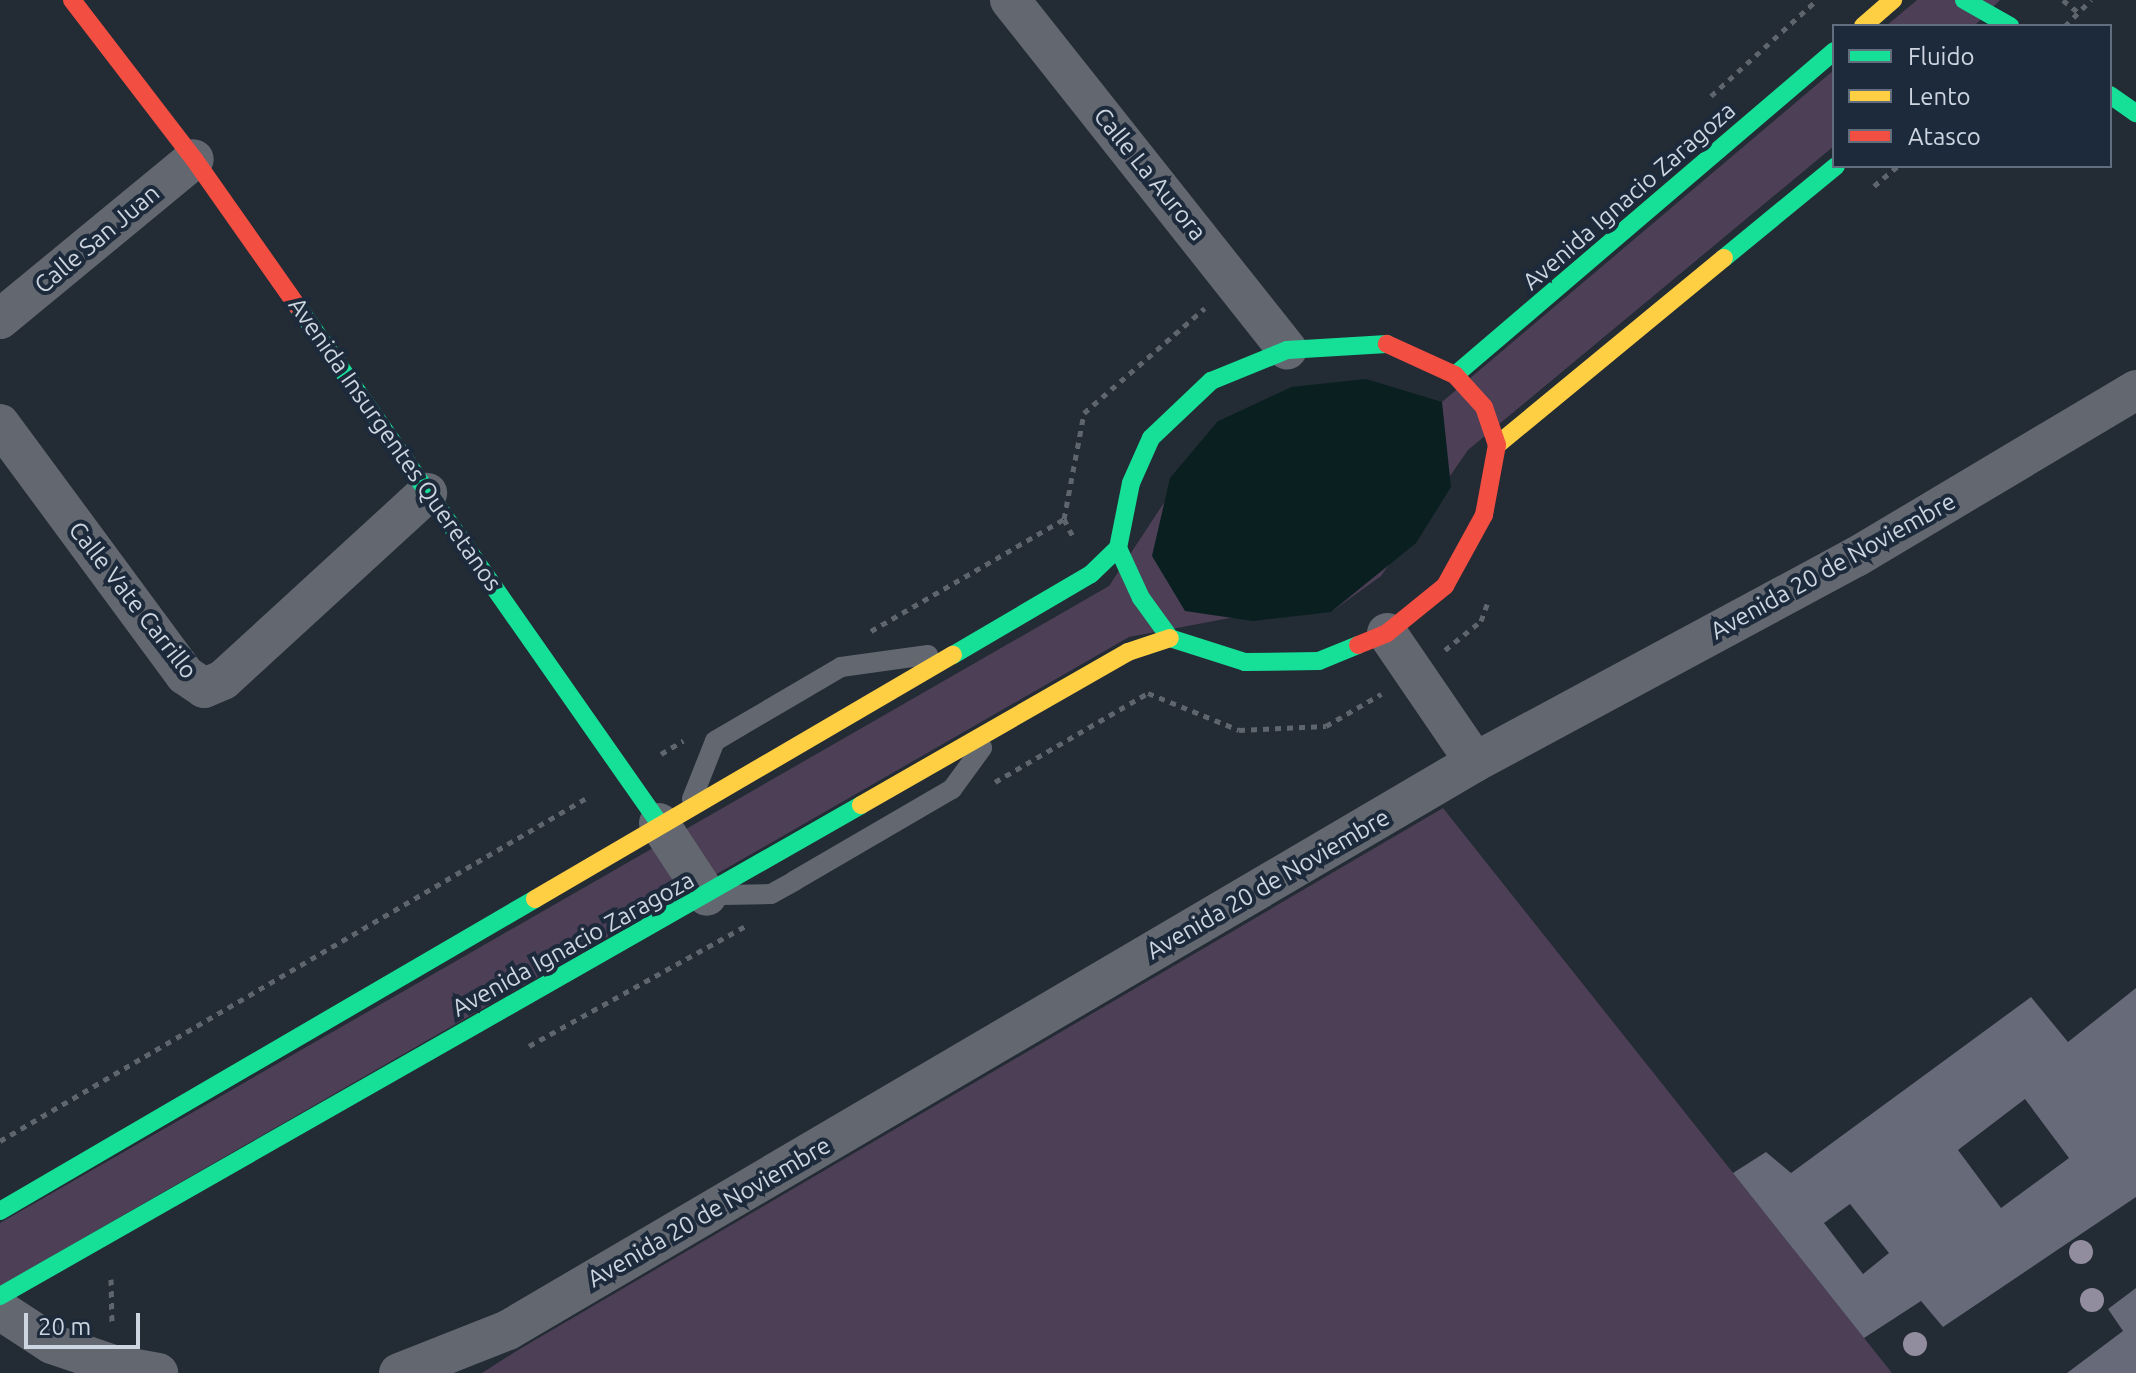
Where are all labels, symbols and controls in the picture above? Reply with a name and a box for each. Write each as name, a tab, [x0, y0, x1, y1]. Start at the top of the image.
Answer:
legend	[1832, 24, 2112, 168]
text: Fluido	[1908, 43, 1975, 70]
text: Lento	[1908, 83, 1971, 110]
street label: Avenida Ignacio Zaragoza	[1517, 96, 1741, 296]
street label: Calle La Aurora	[1088, 102, 1212, 246]
text: Atasco	[1908, 123, 1981, 150]
street label: Calle San Juan	[29, 178, 165, 300]
street label: Avenida Insurgentes Queretanos	[282, 292, 508, 596]
street label: Avenida 20 de Noviembre	[1705, 487, 1961, 645]
street label: Calle Vate Carrillo	[63, 516, 203, 684]
street label: Avenida 20 de Noviembre	[1141, 803, 1395, 965]
street label: Avenida Ignacio Zaragoza	[447, 865, 699, 1023]
street label: Avenida 20 de Noviembre	[582, 1131, 836, 1293]
scale bar	[28, 1297, 144, 1347]
text: 20 m	[38, 1313, 91, 1340]

